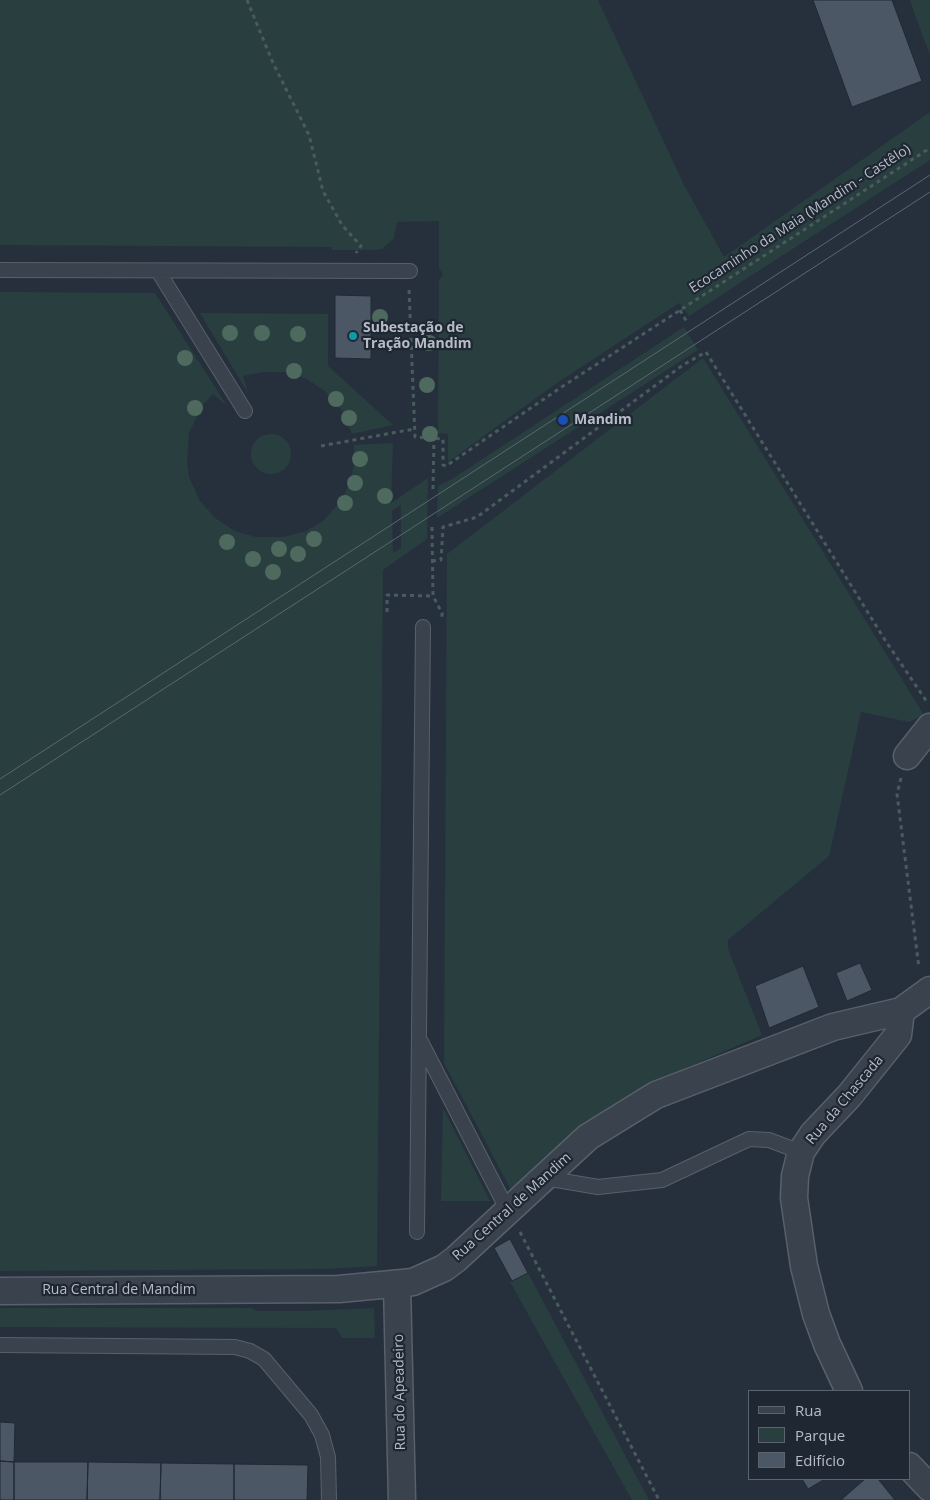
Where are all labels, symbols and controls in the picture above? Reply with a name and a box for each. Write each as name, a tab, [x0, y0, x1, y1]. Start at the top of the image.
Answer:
street label: Ecocaminho da Maia (Mandim - Castêlo)	[686, 141, 914, 297]
place label: Subestação de Tração Mandim	[363, 320, 472, 352]
marker: Subestação de Tração Mandim	[347, 330, 359, 342]
place label: Mandim	[574, 412, 632, 428]
marker: Mandim	[556, 413, 570, 427]
street label: Rua da Chascada	[803, 1052, 887, 1148]
street label: Rua Central de Mandim	[449, 1149, 575, 1265]
street label: Rua Central de Mandim	[42, 1282, 196, 1298]
street label: Rua do Apeadeiro	[391, 1334, 409, 1450]
legend	[748, 1390, 910, 1480]
text: Rua	[795, 1400, 822, 1420]
text: Parque	[795, 1425, 845, 1445]
text: Edifício	[795, 1450, 845, 1470]

